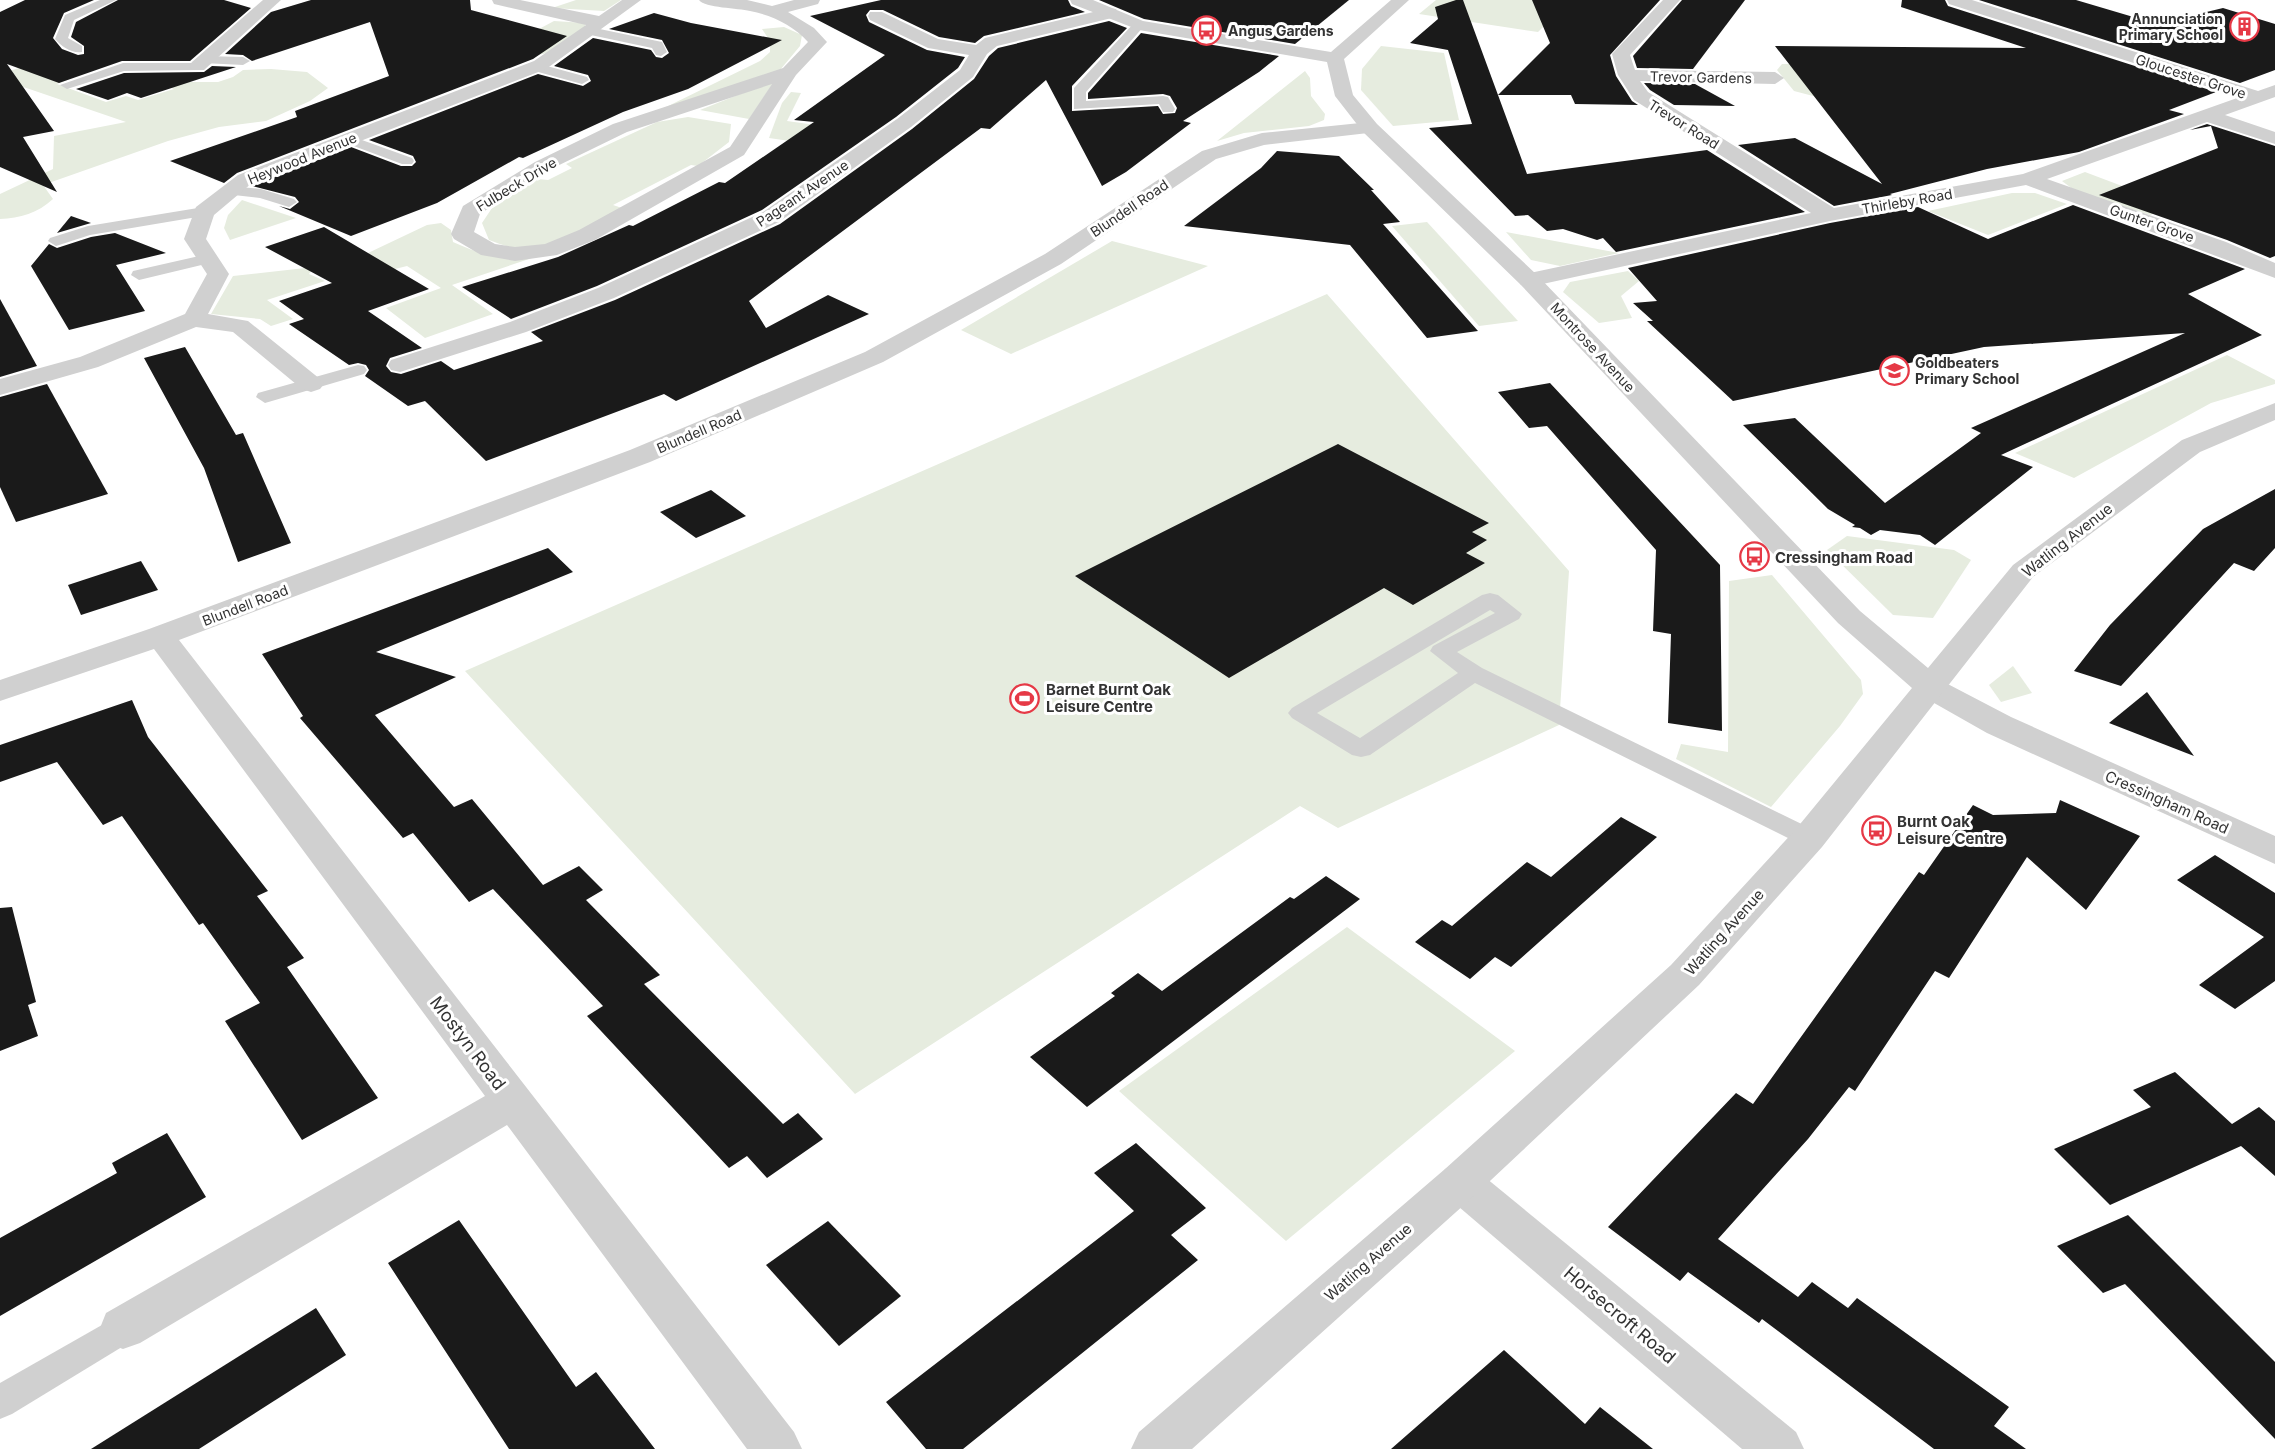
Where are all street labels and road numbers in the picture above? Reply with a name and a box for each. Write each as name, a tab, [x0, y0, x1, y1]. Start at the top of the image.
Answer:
street label: Gloucester Grove	[2134, 50, 2248, 102]
street label: Trevor Gardens	[1650, 68, 1752, 86]
street label: Trevor Road	[1646, 96, 1722, 152]
street label: Heywood Avenue	[245, 128, 359, 188]
street label: Fulbeck Drive	[473, 153, 559, 215]
street label: Pageant Avenue	[753, 156, 851, 230]
street label: Blundell Road	[1087, 176, 1171, 240]
street label: Thirleby Road	[1860, 185, 1954, 217]
street label: Gunter Grove	[2108, 201, 2196, 245]
street label: Montrose Avenue	[1547, 299, 1639, 395]
street label: Blundell Road	[654, 406, 744, 456]
street label: Watling Avenue	[2018, 499, 2116, 581]
street label: Blundell Road	[200, 581, 290, 629]
street label: Cressingham Road	[2102, 766, 2232, 838]
street label: Watling Avenue	[1680, 885, 1768, 979]
street label: Mostyn Road	[426, 992, 510, 1094]
street label: Watling Avenue	[1320, 1219, 1416, 1305]
street label: Horsecroft Road	[1560, 1262, 1680, 1368]

